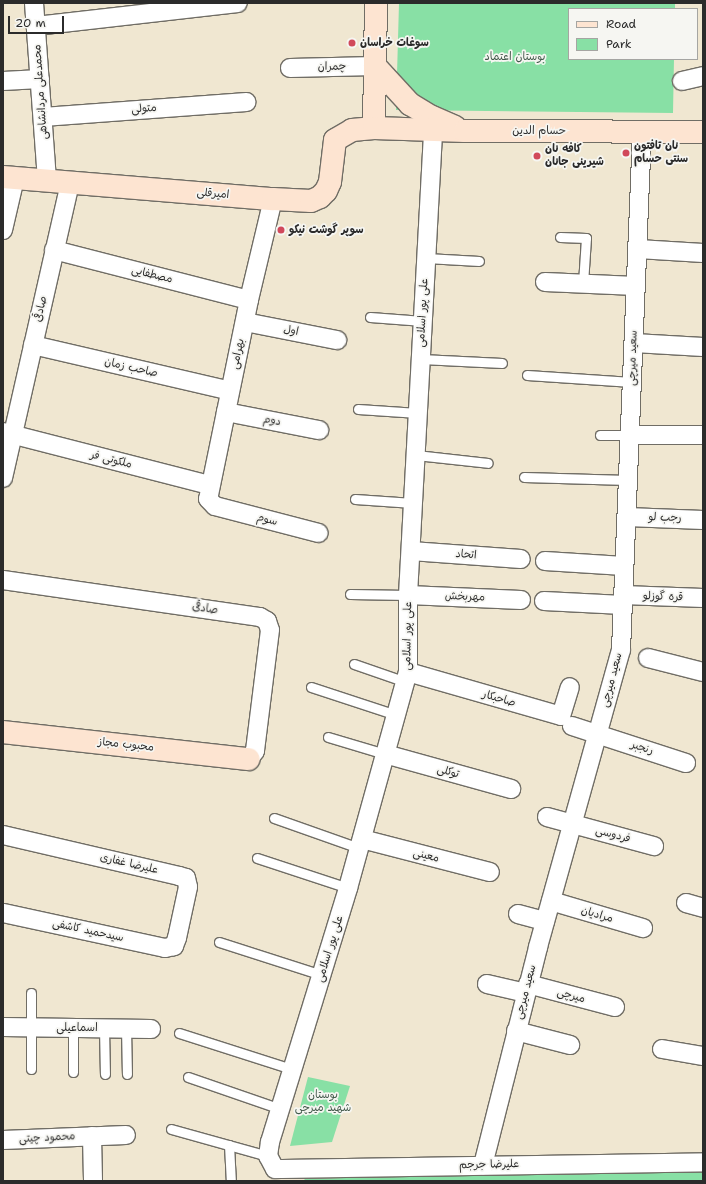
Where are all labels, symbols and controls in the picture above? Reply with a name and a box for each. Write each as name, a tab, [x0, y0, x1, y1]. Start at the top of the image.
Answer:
scale bar	[10, 8, 66, 34]
legend	[568, 8, 698, 60]
text: 20 m	[15, 15, 46, 31]
text: Road	[606, 16, 636, 32]
place label: سوغات خراسان	[360, 36, 429, 50]
text: Park	[606, 36, 632, 52]
marker: سوغات خراسان	[347, 38, 357, 48]
street label: محمدعلی مردانشاهی	[31, 44, 51, 140]
park label: بوستان اعتماد	[485, 50, 545, 64]
street label: چمران	[318, 60, 346, 74]
street label: متولی	[131, 102, 157, 116]
street label: حسام الدین	[512, 124, 566, 138]
place label: نان تافتون سنتی حسام	[634, 140, 688, 166]
place label: کافه نان شیرینی جانان	[545, 143, 604, 169]
marker: نان تافتون سنتی حسام	[621, 148, 631, 158]
marker: کافه نان شیرینی جانان	[532, 151, 542, 161]
street label: امیرقلی	[196, 186, 230, 202]
place label: سوپر گوشت نیکو	[289, 223, 364, 237]
marker: سوپر گوشت نیکو	[276, 225, 286, 235]
street label: مصطفایی	[130, 264, 174, 286]
street label: علی پور اسلامی	[415, 278, 431, 348]
street label: صادقی	[32, 295, 50, 323]
street label: اول	[282, 323, 300, 339]
street label: سعید میرچی	[625, 330, 641, 386]
street label: بهرامی	[228, 338, 248, 370]
street label: صاحب زمان	[103, 355, 159, 381]
street label: دوم	[262, 413, 282, 429]
street label: ملکوتی فر	[89, 448, 133, 472]
street label: سوم	[255, 511, 279, 529]
street label: رجب لو	[648, 511, 682, 525]
street label: اتحاد	[455, 548, 477, 562]
street label: مهربخش	[445, 590, 485, 604]
street label: قره گوزلو	[643, 590, 683, 604]
street label: صادقی	[191, 601, 219, 617]
street label: علی پور اسلامی	[401, 601, 415, 671]
street label: سعید میرچی	[598, 651, 626, 709]
street label: صاحبکار	[481, 688, 517, 710]
street label: محبوب مجاز	[97, 735, 155, 755]
street label: رنجبر	[629, 738, 655, 758]
street label: توکلی	[435, 763, 461, 781]
street label: فردوسی	[594, 824, 632, 846]
street label: معینی	[412, 846, 440, 866]
street label: علیرضا غفاری	[99, 851, 159, 877]
street label: مرادیان	[580, 904, 614, 926]
street label: علی پور اسلامی	[314, 914, 346, 984]
street label: سیدحمید کاشفی	[51, 917, 125, 945]
street label: سعید میرچی	[512, 963, 540, 1021]
street label: میرچی	[555, 986, 587, 1006]
street label: اسماعیلی	[56, 1021, 98, 1035]
park label: بوستان شهید میرچی	[295, 1089, 351, 1115]
street label: محمود چیتی	[19, 1130, 75, 1146]
street label: علیرضا جرجم	[459, 1158, 519, 1172]

